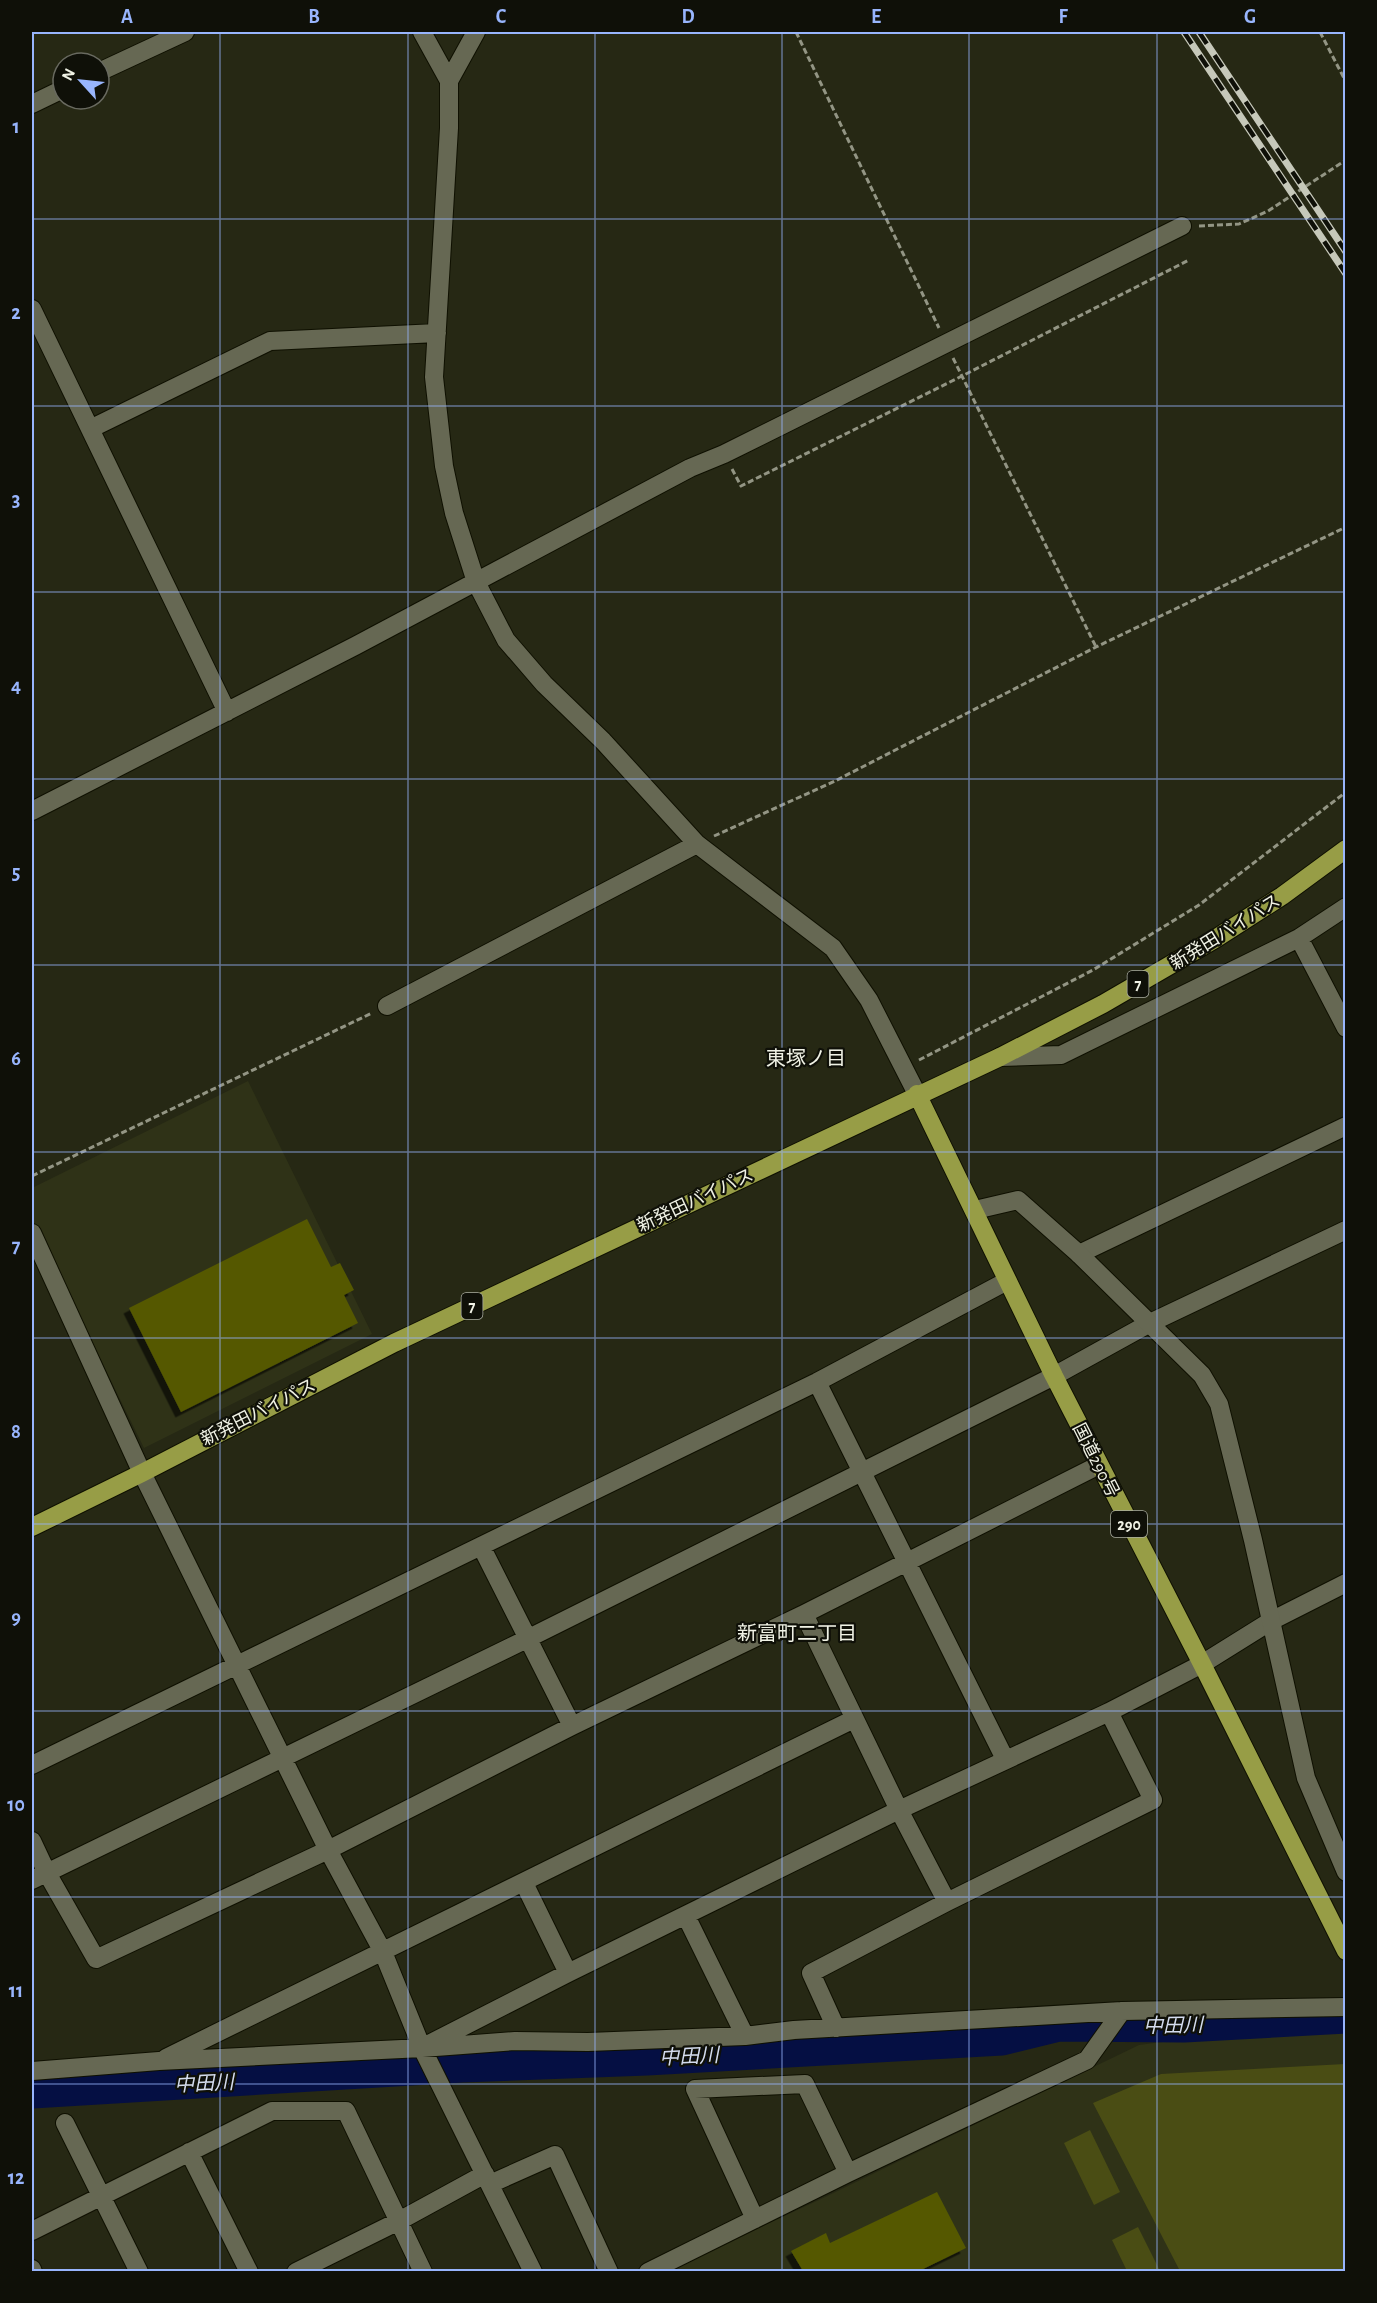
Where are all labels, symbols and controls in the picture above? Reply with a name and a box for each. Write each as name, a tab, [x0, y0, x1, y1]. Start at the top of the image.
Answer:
text: A	[121, 7, 133, 27]
text: B	[308, 7, 320, 27]
text: C	[496, 7, 507, 27]
text: D	[681, 7, 695, 27]
text: E	[871, 7, 881, 27]
text: F	[1058, 7, 1068, 27]
text: G	[1244, 7, 1256, 27]
north arrow	[51, 51, 111, 111]
text: N	[59, 66, 78, 83]
text: 1	[12, 117, 20, 137]
text: 2	[11, 303, 21, 323]
text: 3	[12, 490, 20, 510]
text: 4	[11, 676, 21, 696]
text: 5	[12, 863, 20, 883]
street label: 新発田バイパス	[1167, 891, 1284, 974]
road number: 7	[1128, 971, 1148, 997]
district label: 東塚ノ目	[766, 1048, 846, 1069]
text: 6	[11, 1049, 21, 1069]
street label: 新発田バイパス	[634, 1165, 756, 1236]
text: 7	[12, 1236, 21, 1256]
road number: 7	[462, 1293, 482, 1319]
street label: 新発田バイパス	[198, 1375, 319, 1449]
street label: 国道290号	[1069, 1420, 1123, 1500]
text: 8	[11, 1422, 21, 1442]
road number: 290	[1111, 1511, 1147, 1537]
text: 9	[11, 1608, 21, 1628]
district label: 新富町二丁目	[737, 1622, 857, 1644]
text: 10	[7, 1795, 25, 1815]
text: 11	[9, 1981, 23, 2001]
water label: 中田川	[1143, 2014, 1205, 2037]
water label: 中田川	[659, 2044, 722, 2069]
water label: 中田川	[174, 2071, 237, 2096]
text: 12	[8, 2168, 24, 2188]

